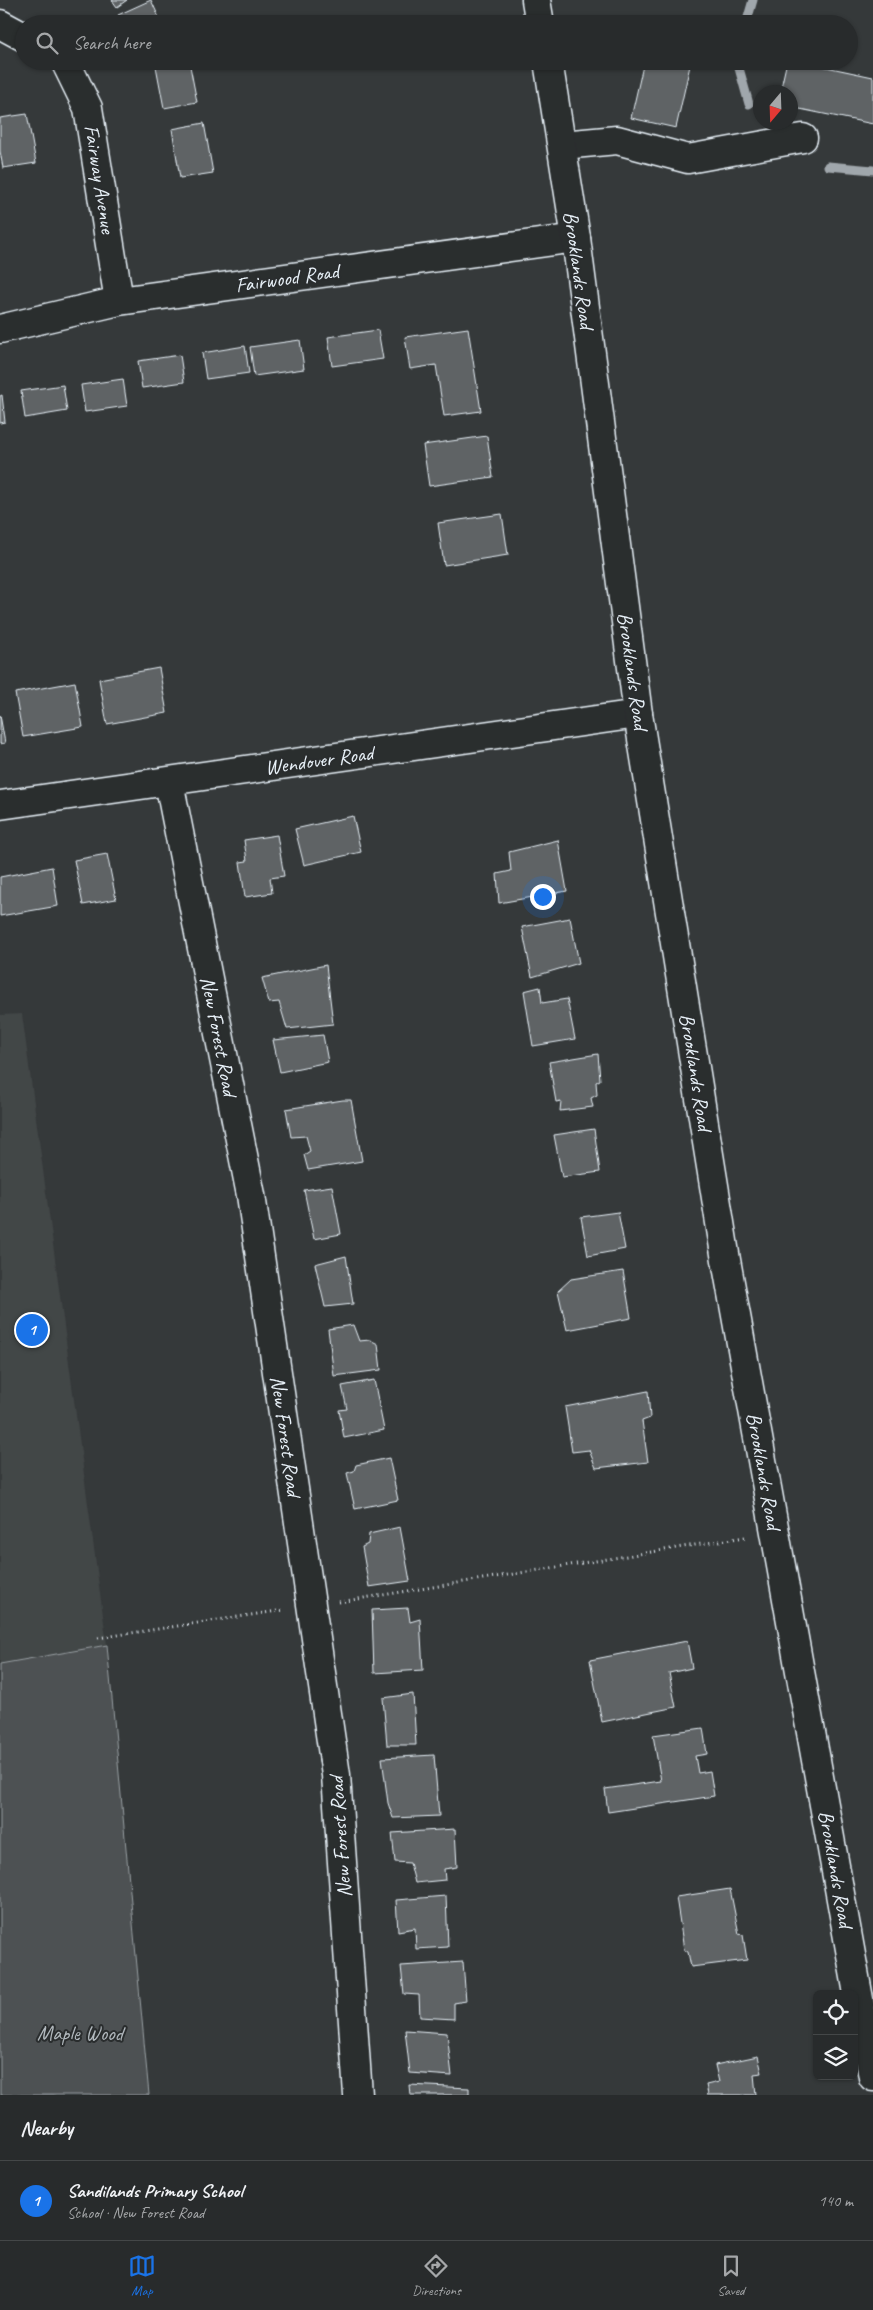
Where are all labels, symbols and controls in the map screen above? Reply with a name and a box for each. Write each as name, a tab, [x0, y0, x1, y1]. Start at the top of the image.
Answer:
search box	[15, 15, 858, 70]
icon: search	[33, 29, 61, 57]
text: Search here	[73, 31, 150, 55]
north arrow	[753, 85, 798, 130]
street label: Fairway Avenue	[79, 123, 122, 236]
street label: Brooklands Road	[558, 210, 601, 334]
street label: Fairwood Road	[234, 257, 344, 298]
street label: Brooklands Road	[612, 611, 655, 735]
street label: Wendover Road	[263, 739, 378, 780]
your location	[530, 884, 556, 910]
street label: New Forest Road	[195, 974, 244, 1102]
street label: Brooklands Road	[674, 1012, 719, 1136]
pin: 1	[16, 1311, 48, 1349]
street label: New Forest Road	[265, 1374, 308, 1501]
street label: Brooklands Road	[741, 1411, 788, 1535]
street label: New Forest Road	[323, 1772, 357, 1898]
street label: Brooklands Road	[813, 1809, 860, 1933]
map controls	[813, 1990, 858, 2080]
button: locate	[813, 1990, 858, 2035]
park label: Maple Wood	[37, 2020, 126, 2046]
button: layers	[813, 2035, 858, 2080]
text: Nearby	[20, 2115, 73, 2141]
text: Sandilands Primary School	[67, 2179, 243, 2203]
text: 1	[32, 2191, 40, 2211]
text: 140 m	[819, 2191, 853, 2211]
text: School · New Forest Road	[67, 2203, 204, 2223]
tab: Map	[128, 2252, 156, 2299]
tab: Directions	[412, 2252, 461, 2299]
tab: Saved	[717, 2252, 745, 2299]

